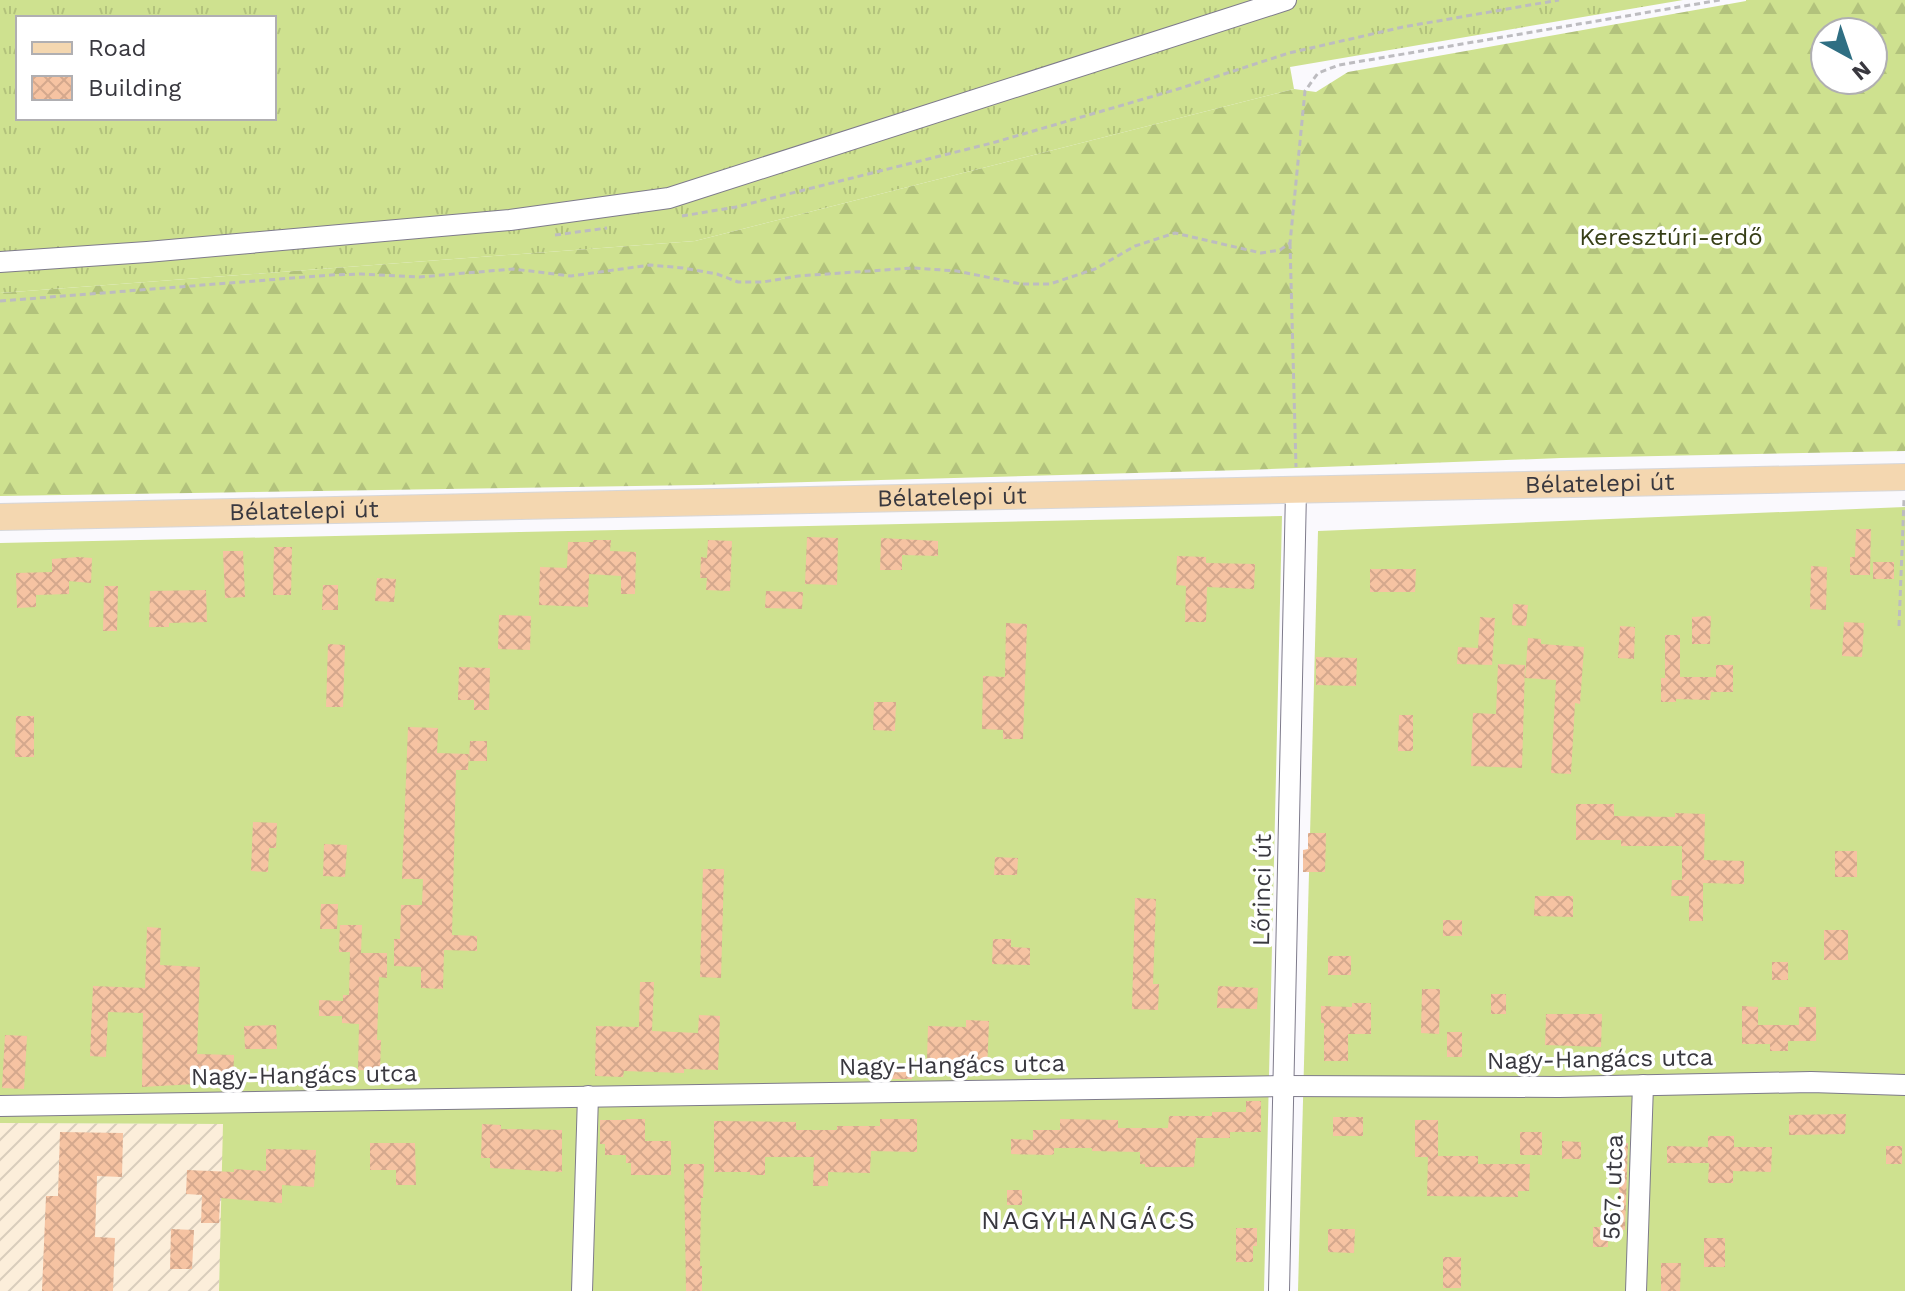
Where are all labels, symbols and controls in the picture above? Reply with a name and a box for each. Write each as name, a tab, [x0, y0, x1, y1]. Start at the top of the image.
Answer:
legend	[16, 16, 276, 120]
north arrow	[1809, 16, 1889, 96]
text: Road	[88, 34, 147, 62]
text: N	[1847, 56, 1876, 86]
text: Building	[88, 74, 181, 102]
park label: Keresztúri-erdő	[1579, 223, 1763, 251]
street label: Bélatelepi út	[1525, 468, 1675, 499]
street label: Bélatelepi út	[877, 481, 1027, 513]
street label: Bélatelepi út	[229, 495, 379, 526]
street label: Lőrinci út	[1247, 834, 1277, 946]
street label: Nagy-Hangács utca	[1487, 1043, 1713, 1075]
street label: Nagy-Hangács utca	[839, 1049, 1065, 1081]
street label: Nagy-Hangács utca	[191, 1059, 417, 1091]
street label: 567. utca	[1597, 1134, 1629, 1240]
district label: NAGYHANGÁCS	[981, 1205, 1197, 1235]

